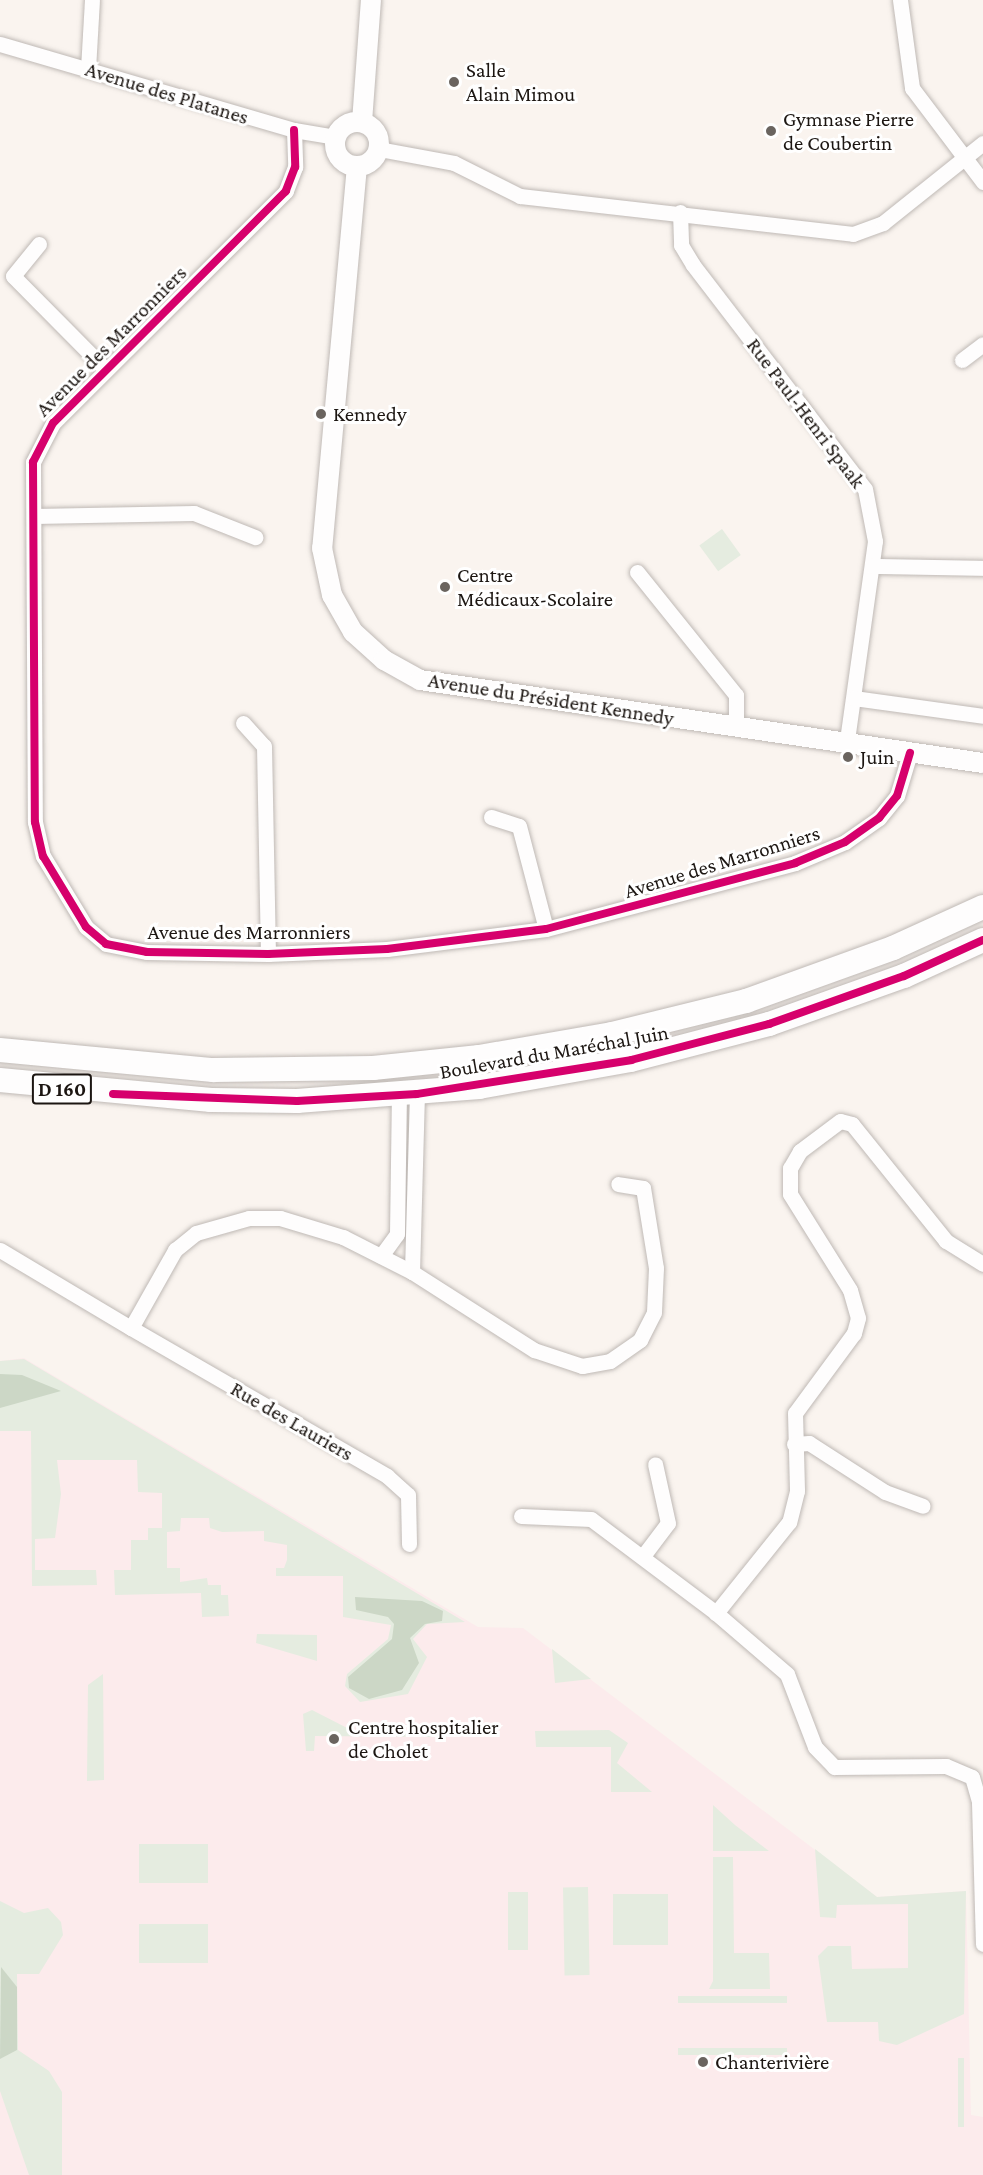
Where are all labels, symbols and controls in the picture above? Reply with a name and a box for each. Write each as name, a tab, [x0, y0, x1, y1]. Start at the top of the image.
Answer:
street label: Avenue des Platanes	[82, 56, 252, 130]
place label: Salle Alain Mimou	[466, 57, 575, 107]
marker: Salle Alain Mimou	[447, 75, 461, 89]
place label: Gymnase Pierre de Coubertin	[783, 106, 914, 156]
marker: Gymnase Pierre de Coubertin	[764, 124, 778, 138]
street label: Avenue des Marronniers	[30, 260, 192, 422]
street label: Rue Paul-Henri Spaak	[741, 333, 871, 493]
place label: Kennedy	[333, 401, 407, 427]
marker: Kennedy	[314, 407, 328, 421]
place label: Centre Médicaux-Scolaire	[457, 562, 613, 612]
marker: Centre Médicaux-Scolaire	[438, 580, 452, 594]
street label: Avenue du Président Kennedy	[426, 667, 676, 731]
place label: Juin	[860, 744, 894, 770]
marker: Juin	[841, 750, 855, 764]
street label: Avenue des Marronniers	[621, 820, 823, 904]
street label: Avenue des Marronniers	[147, 919, 351, 945]
street label: Boulevard du Maréchal Juin	[438, 1019, 670, 1085]
road number: D 160	[31, 1072, 94, 1106]
street label: Rue des Lauriers	[226, 1376, 358, 1466]
place label: Centre hospitalier de Cholet	[348, 1714, 499, 1764]
marker: Centre hospitalier de Cholet	[325, 1730, 343, 1748]
place label: Chanterivière	[715, 2049, 829, 2075]
marker: Chanterivière	[696, 2055, 710, 2069]

